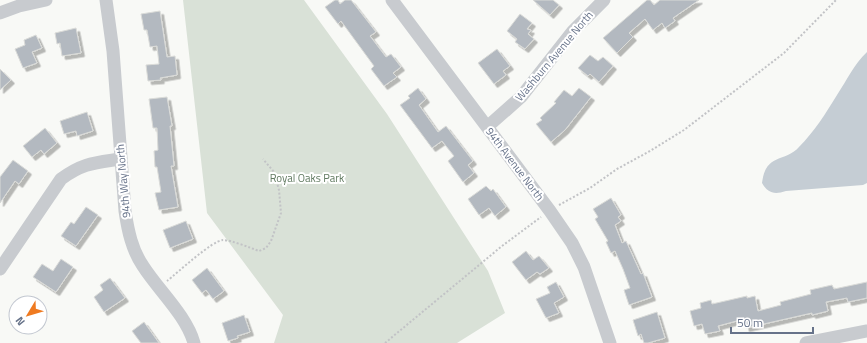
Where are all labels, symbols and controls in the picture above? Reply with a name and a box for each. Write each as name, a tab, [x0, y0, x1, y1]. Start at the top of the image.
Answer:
street label: Washburn Avenue North	[511, 7, 597, 105]
street label: 94th Avenue North	[482, 124, 548, 204]
street label: 94th Way North	[112, 143, 134, 219]
park label: Royal Oaks Park	[270, 170, 345, 186]
north arrow	[8, 295, 48, 335]
scale bar	[731, 309, 813, 335]
text: N	[11, 313, 29, 329]
text: 50 m	[737, 313, 763, 332]

